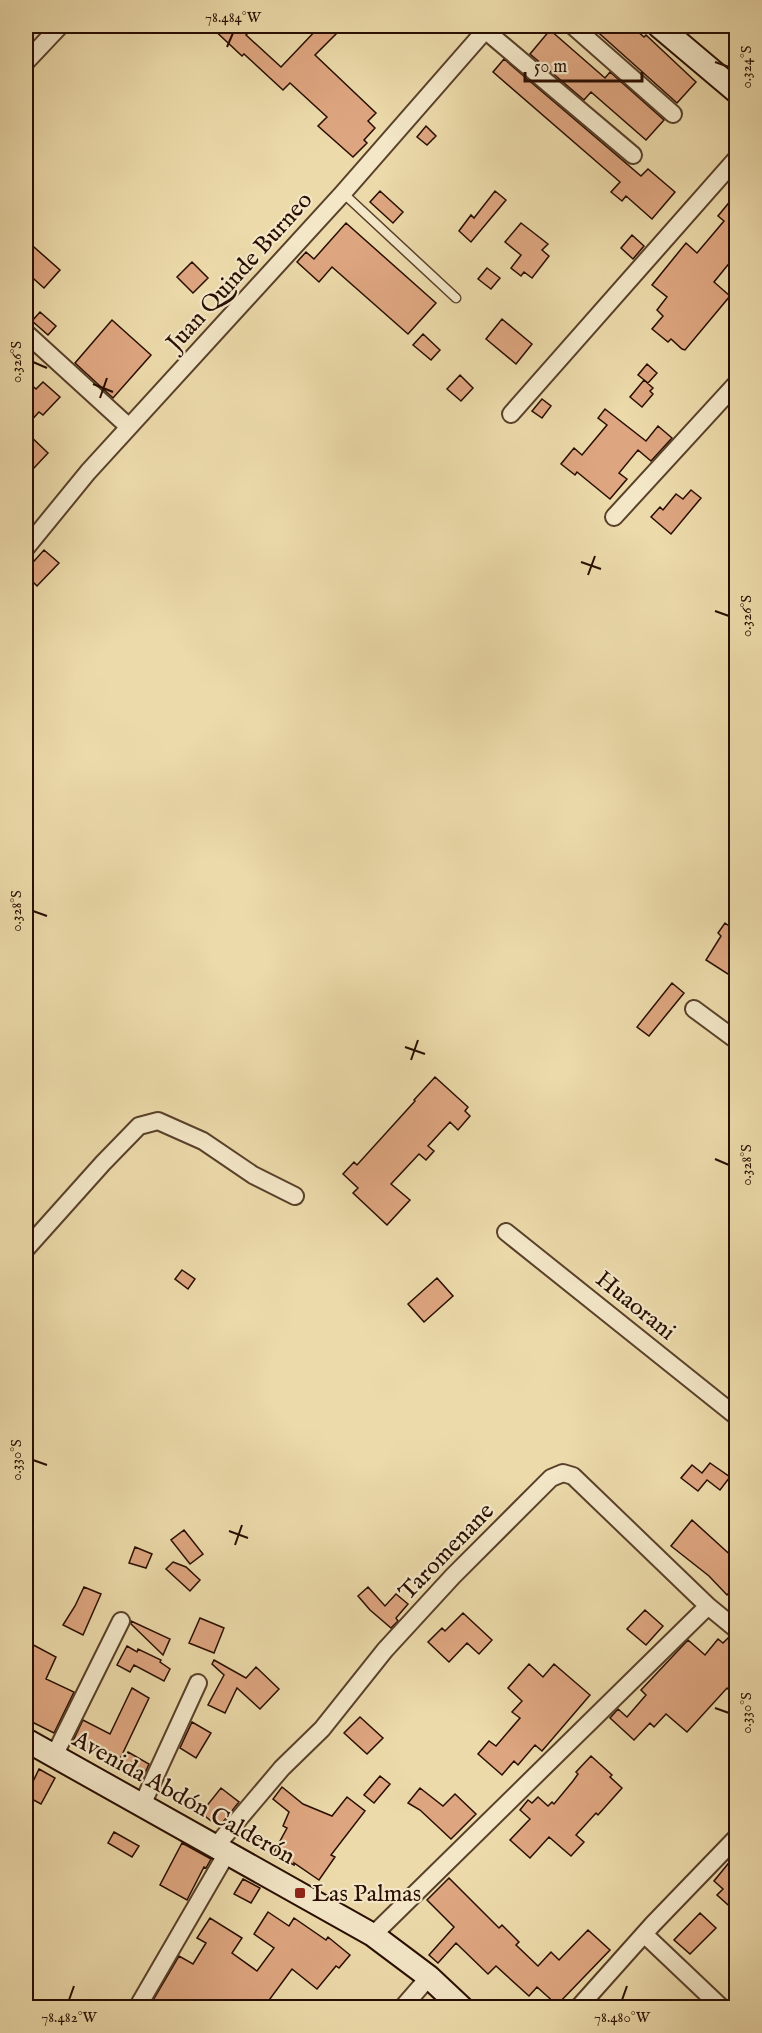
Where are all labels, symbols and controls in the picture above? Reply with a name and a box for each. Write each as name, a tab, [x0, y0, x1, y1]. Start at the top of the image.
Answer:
text: 78.484°W	[205, 8, 262, 27]
scale bar	[525, 45, 642, 83]
text: 0.324°S	[737, 45, 756, 89]
text: 50 m	[534, 56, 567, 79]
street label: Juan Quinde Burneo	[158, 186, 320, 360]
text: 0.326°S	[7, 341, 26, 383]
text: 0.326°S	[737, 595, 756, 637]
text: 0.328°S	[7, 890, 26, 932]
text: 0.328°S	[737, 1144, 756, 1186]
street label: Huaorani	[589, 1264, 681, 1348]
text: 0.330°S	[7, 1439, 26, 1481]
street label: Taromenane	[393, 1497, 501, 1607]
text: 0.330°S	[737, 1692, 756, 1734]
street label: Avenida Abdón Calderón	[66, 1724, 300, 1873]
place label: Las Palmas	[312, 1879, 421, 1910]
marker: Las Palmas	[293, 1886, 307, 1900]
text: 78.482°W	[41, 2008, 97, 2027]
text: 78.480°W	[594, 2008, 651, 2027]

